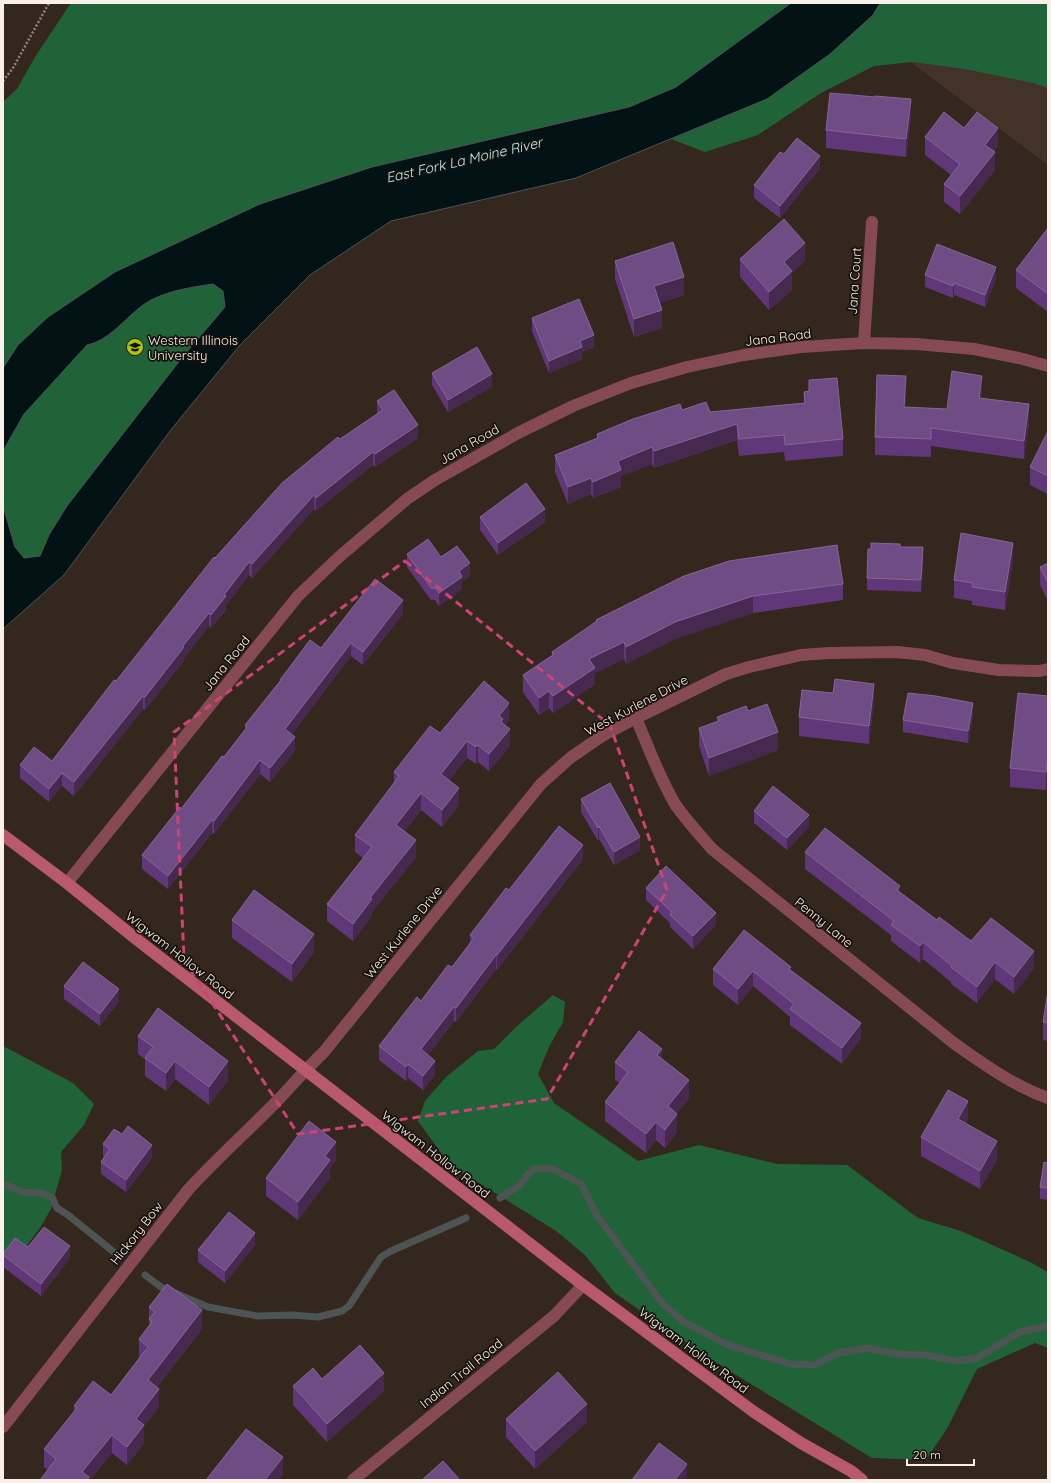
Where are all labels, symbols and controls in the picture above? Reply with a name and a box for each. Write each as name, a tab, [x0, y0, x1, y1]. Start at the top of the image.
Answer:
water label: East Fork La Moine River	[384, 133, 546, 187]
street label: Jana Court	[844, 247, 864, 315]
street label: Jana Road	[744, 325, 812, 349]
place label: Western Illinois University	[148, 332, 238, 363]
school or university icon: Western Illinois University	[125, 337, 145, 357]
street label: Jana Road	[436, 420, 502, 468]
street label: Jana Road	[199, 632, 253, 694]
street label: West Kurlene Drive	[582, 671, 690, 739]
street label: West Kurlene Drive	[361, 882, 445, 982]
street label: Penny Lane	[792, 894, 856, 950]
street label: Wigwam Hollow Road	[123, 908, 237, 1002]
street label: Wigwam Hollow Road	[379, 1107, 493, 1201]
street label: Hickory Bow	[106, 1198, 166, 1268]
street label: Wigwam Hollow Road	[636, 1304, 752, 1396]
street label: Indian Trail Road	[416, 1335, 506, 1411]
scale bar	[907, 1441, 974, 1467]
text: 20 m	[913, 1447, 941, 1462]

